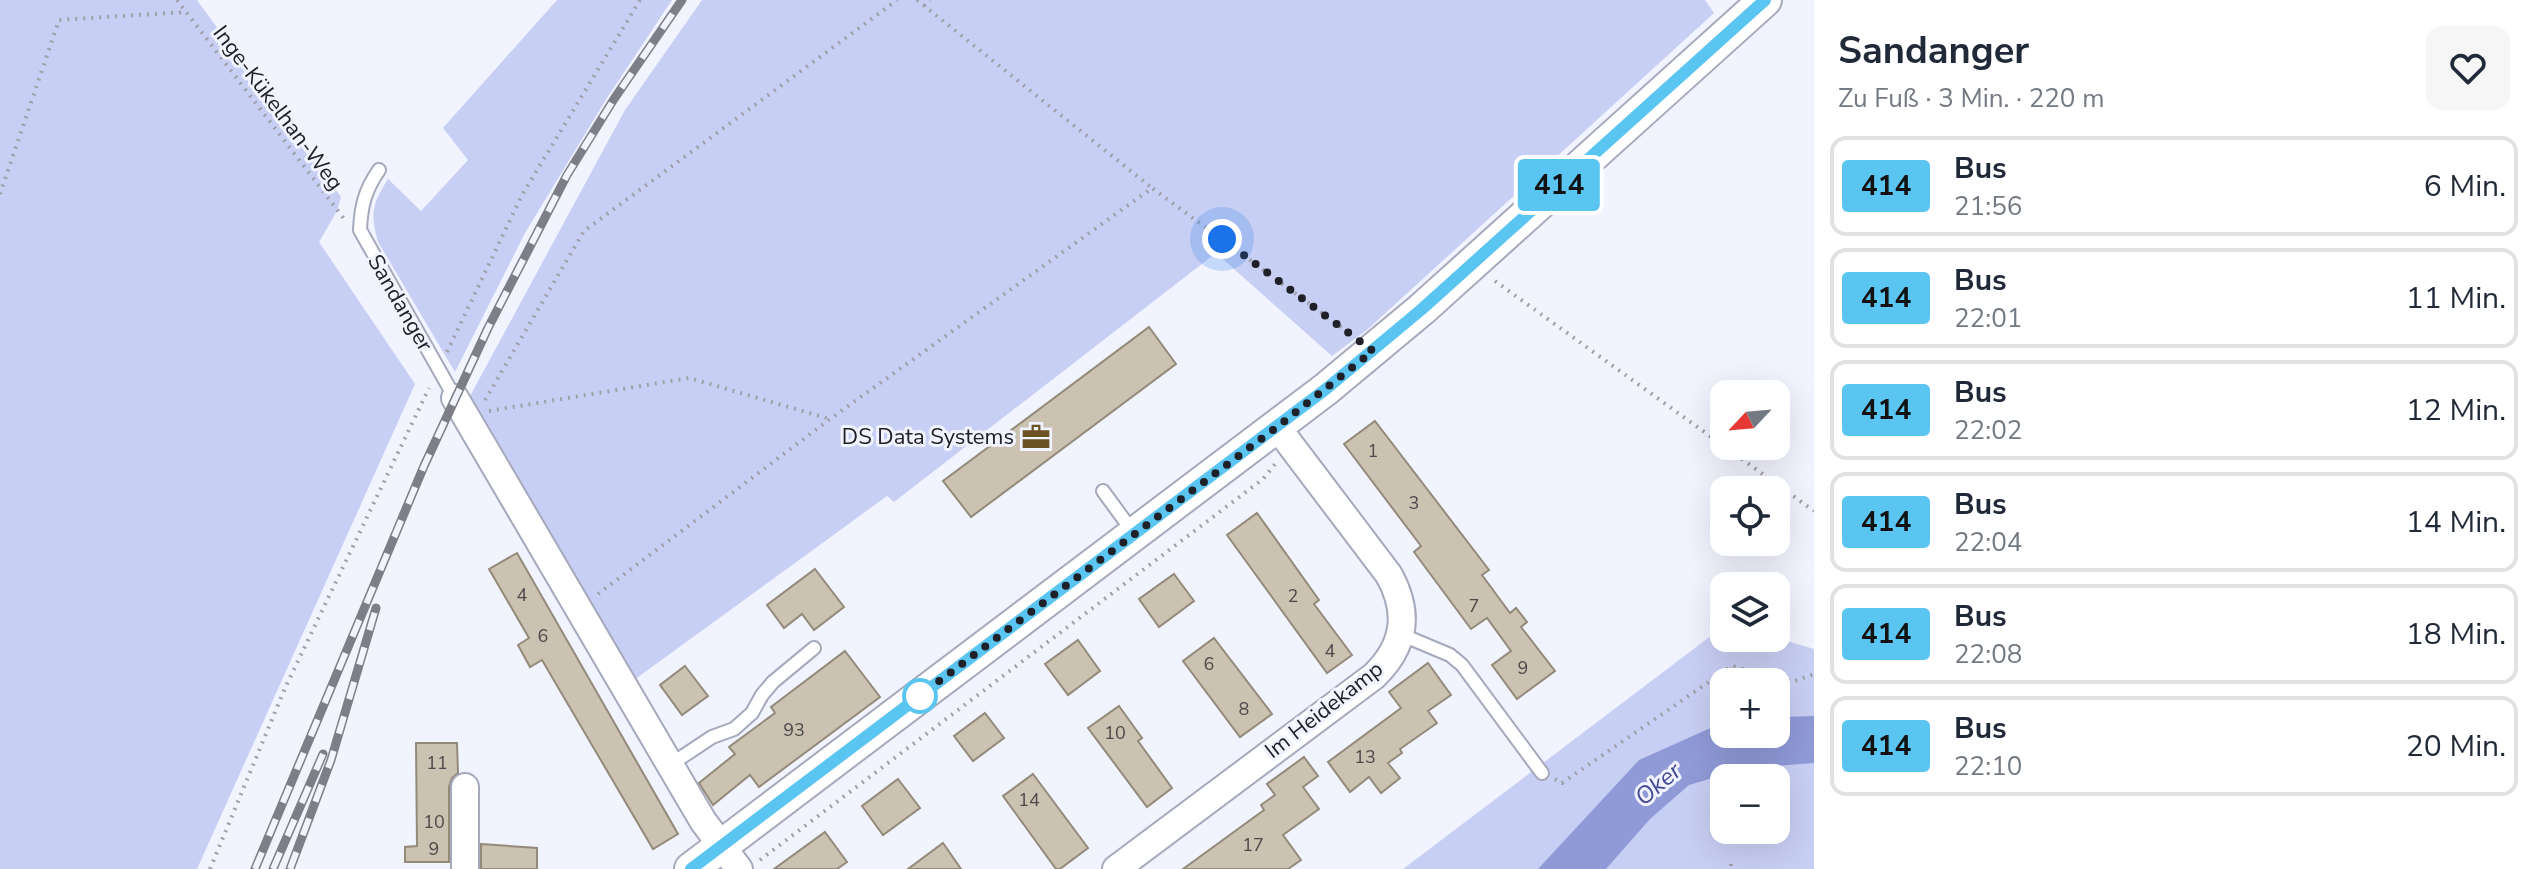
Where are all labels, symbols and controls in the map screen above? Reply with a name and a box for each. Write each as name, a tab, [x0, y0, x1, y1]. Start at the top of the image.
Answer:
street label: Inge-Kükelhan-Weg	[206, 19, 350, 197]
text: Sandanger	[1838, 25, 2029, 76]
button: heart	[2426, 26, 2510, 110]
text: Zu Fuß · 3 Min. · 220 m	[1838, 81, 2104, 116]
text: Bus	[1954, 148, 2007, 189]
line badge: 414	[1513, 159, 1605, 211]
text: 414	[1534, 166, 1584, 204]
text: 6 Min.	[2424, 166, 2506, 207]
text: 414	[1861, 167, 1911, 205]
text: 21:56	[1954, 189, 2022, 224]
your location	[1202, 219, 1242, 259]
street label: Sandanger	[360, 249, 440, 357]
text: Bus	[1954, 260, 2007, 301]
text: 11 Min.	[2406, 278, 2506, 319]
text: 414	[1861, 279, 1911, 317]
text: 22:01	[1954, 301, 2022, 336]
text: Bus	[1954, 372, 2007, 413]
north arrow	[1710, 380, 1790, 460]
map controls	[1710, 380, 1790, 844]
text: 12 Min.	[2406, 390, 2506, 431]
text: 414	[1861, 391, 1911, 429]
text: 22:02	[1954, 413, 2022, 448]
place label: DS Data Systems	[842, 422, 1014, 452]
office icon: DS Data Systems	[1021, 422, 1051, 452]
house number: 1	[1368, 439, 1378, 463]
button: locate	[1710, 476, 1790, 556]
text: Bus	[1954, 484, 2007, 525]
house number: 3	[1409, 491, 1419, 515]
text: 14 Min.	[2406, 502, 2506, 543]
text: 414	[1861, 503, 1911, 541]
text: 22:04	[1954, 525, 2022, 560]
button: layers	[1710, 572, 1790, 652]
house number: 4	[517, 583, 528, 607]
house number: 2	[1288, 584, 1298, 608]
house number: 7	[1469, 594, 1479, 618]
text: Bus	[1954, 596, 2007, 637]
text: 18 Min.	[2406, 614, 2506, 655]
text: 414	[1861, 615, 1911, 653]
house number: 6	[538, 624, 548, 648]
text: 22:08	[1954, 637, 2022, 672]
house number: 4	[1325, 639, 1336, 663]
house number: 6	[1204, 652, 1214, 676]
street label: Im Heidekamp	[1259, 654, 1389, 766]
house number: 9	[1518, 656, 1528, 680]
button: +	[1710, 668, 1790, 748]
unlabelled marker	[903, 679, 937, 713]
house number: 8	[1239, 697, 1249, 721]
text: Bus	[1954, 708, 2007, 749]
house number: 93	[783, 718, 805, 742]
house number: 10	[1104, 721, 1126, 745]
text: 20 Min.	[2406, 726, 2506, 767]
text: 414	[1861, 727, 1911, 765]
house number: 13	[1354, 745, 1376, 769]
text: 22:10	[1954, 749, 2022, 784]
house number: 11	[426, 751, 448, 775]
water label: Oker	[1628, 754, 1689, 813]
button: −	[1710, 764, 1790, 844]
house number: 14	[1018, 788, 1040, 812]
house number: 10	[423, 810, 445, 834]
house number: 17	[1242, 833, 1264, 857]
house number: 9	[429, 837, 439, 861]

